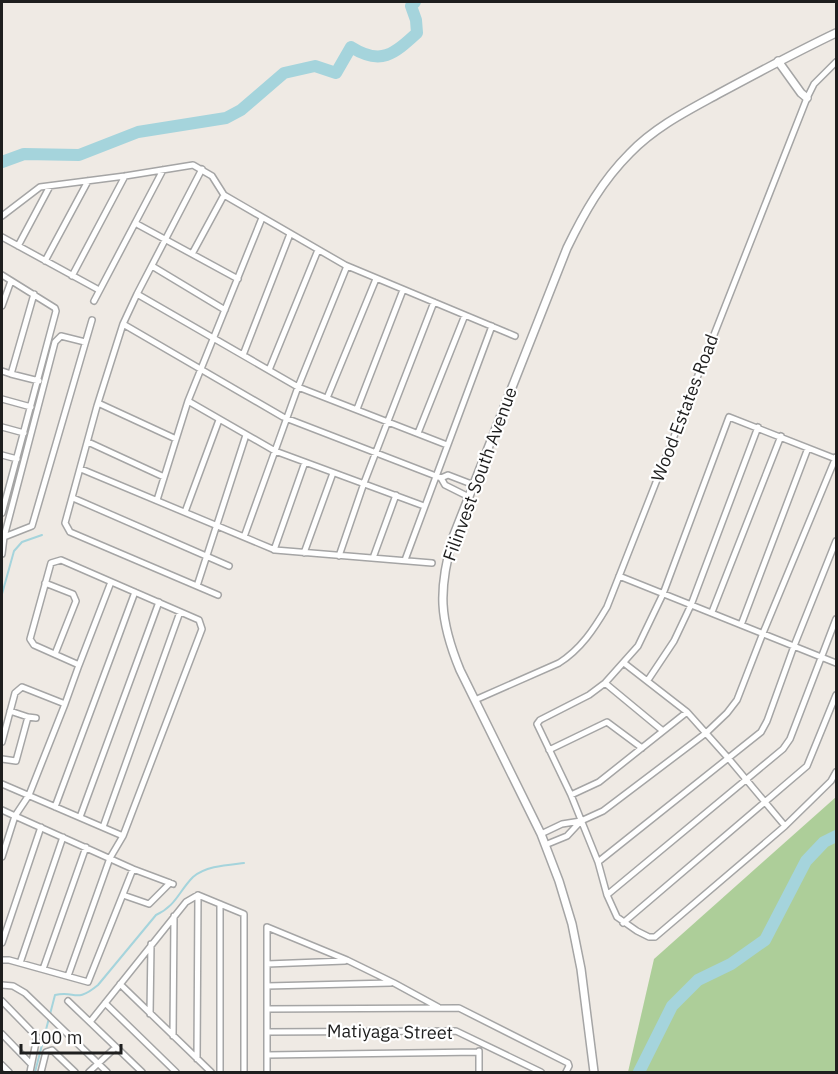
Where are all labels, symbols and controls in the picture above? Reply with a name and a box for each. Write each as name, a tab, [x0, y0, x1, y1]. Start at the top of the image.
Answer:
street label: Wood Estates Road	[646, 331, 723, 485]
street label: Filinvest South Avenue	[437, 384, 522, 564]
scale bar	[21, 1017, 122, 1055]
street label: Matiyaga Street	[327, 1019, 453, 1044]
text: 100 m	[30, 1026, 82, 1049]

